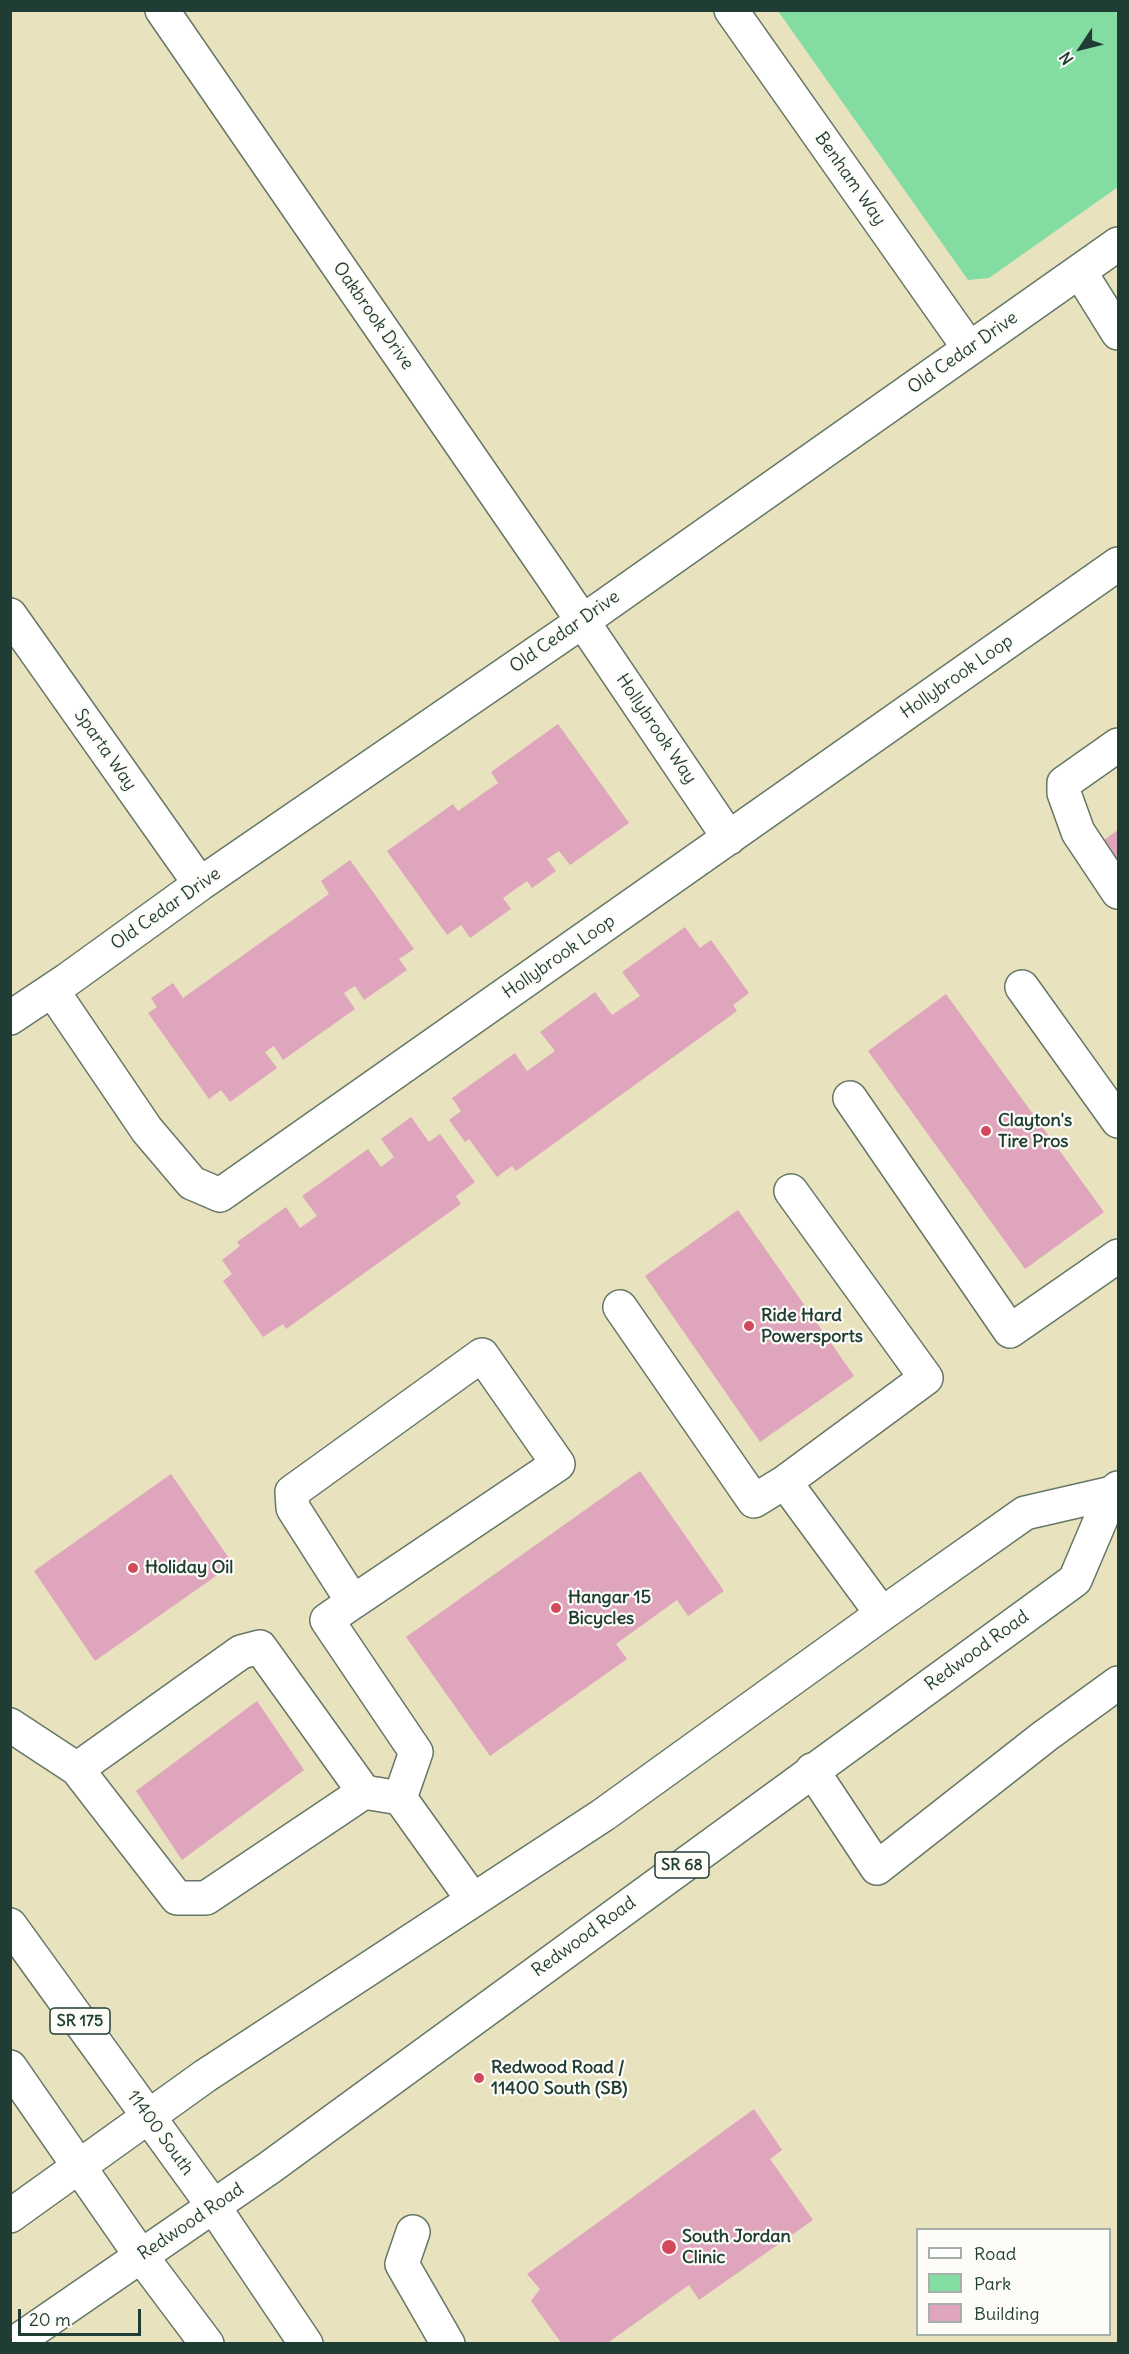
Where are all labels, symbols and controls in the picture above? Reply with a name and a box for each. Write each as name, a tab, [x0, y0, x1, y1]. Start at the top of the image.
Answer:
north arrow	[1051, 18, 1111, 78]
text: N	[1055, 48, 1078, 69]
street label: Benham Way	[810, 128, 890, 230]
street label: Oakbrook Drive	[328, 258, 418, 374]
street label: Old Cedar Drive	[904, 307, 1022, 399]
street label: Old Cedar Drive	[506, 586, 624, 678]
street label: Hollybrook Loop	[897, 630, 1017, 724]
street label: Hollybrook Way	[611, 670, 701, 788]
street label: Sparta Way	[69, 705, 141, 795]
street label: Old Cedar Drive	[107, 863, 225, 955]
street label: Hollybrook Loop	[499, 910, 619, 1004]
place label: Clayton's Tire Pros	[998, 1110, 1072, 1152]
marker: Clayton's Tire Pros	[979, 1124, 993, 1138]
place label: Ride Hard Powersports	[761, 1305, 863, 1348]
marker: Ride Hard Powersports	[742, 1319, 756, 1333]
place label: Holiday Oil	[145, 1557, 233, 1579]
marker: Holiday Oil	[126, 1561, 140, 1575]
place label: Hangar 15 Bicycles	[568, 1587, 651, 1630]
marker: Hangar 15 Bicycles	[549, 1601, 563, 1615]
street label: Redwood Road	[921, 1606, 1033, 1696]
road number: SR 68	[655, 1852, 709, 1878]
street label: Redwood Road	[528, 1892, 640, 1982]
road number: SR 175	[50, 2008, 110, 2034]
place label: Redwood Road / 11400 South (SB)	[491, 2057, 627, 2100]
marker: Redwood Road / 11400 South (SB)	[472, 2071, 486, 2085]
street label: 11400 South	[122, 2086, 198, 2180]
street label: Redwood Road	[134, 2179, 248, 2265]
place label: South Jordan Clinic	[682, 2226, 791, 2268]
legend	[916, 2228, 1111, 2336]
marker: South Jordan Clinic	[660, 2238, 678, 2256]
text: Road	[974, 2242, 1016, 2265]
text: Park	[974, 2272, 1011, 2295]
scale bar	[21, 2297, 144, 2335]
text: Building	[974, 2302, 1039, 2325]
text: 20 m	[29, 2308, 71, 2331]

